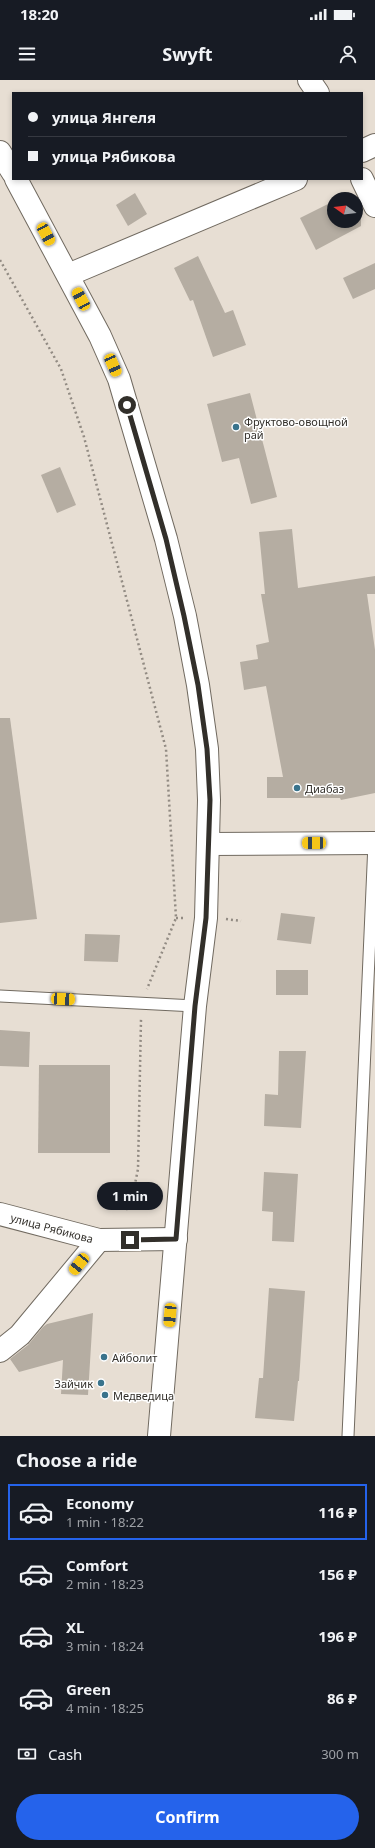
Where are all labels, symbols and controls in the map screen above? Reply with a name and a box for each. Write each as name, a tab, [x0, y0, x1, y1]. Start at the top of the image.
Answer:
text: 18:20	[20, 4, 59, 24]
text: Swyft	[162, 42, 213, 66]
icon: menu	[16, 43, 38, 65]
icon: person	[337, 43, 359, 65]
text: улица Янгеля	[52, 107, 156, 127]
text: улица Рябикова	[52, 146, 176, 166]
north arrow	[327, 192, 363, 228]
map controls	[327, 192, 363, 228]
car	[35, 221, 57, 247]
car	[70, 286, 92, 312]
car	[103, 352, 123, 378]
route start	[118, 396, 136, 414]
place label: Фруктово-овощной рай	[244, 414, 348, 442]
marker: Фруктово-овощной рай	[231, 422, 241, 432]
place label: Диабаз	[305, 781, 344, 796]
marker: Диабаз	[292, 783, 302, 793]
car	[302, 837, 326, 849]
car	[51, 992, 75, 1006]
callout: 1 min	[97, 1182, 163, 1210]
text: 1 min	[112, 1187, 148, 1205]
street label: улица Рябикова	[9, 1210, 95, 1246]
route end	[121, 1231, 139, 1249]
car	[67, 1251, 91, 1277]
car	[163, 1303, 177, 1327]
place label: Айболит	[112, 1350, 157, 1365]
marker: Айболит	[99, 1352, 109, 1362]
place label: Зайчик	[55, 1376, 93, 1391]
marker: Зайчик	[96, 1378, 106, 1388]
place label: Медведица	[113, 1388, 174, 1403]
marker: Медведица	[100, 1390, 110, 1400]
text: Choose a ride	[16, 1448, 137, 1472]
text: Economy	[66, 1493, 134, 1513]
icon: car	[18, 1494, 54, 1530]
text: 116 ₽	[318, 1502, 357, 1522]
text: 1 min · 18:22	[66, 1513, 144, 1531]
text: Comfort	[66, 1555, 128, 1575]
icon: car	[18, 1556, 54, 1592]
text: 156 ₽	[318, 1564, 357, 1584]
text: 2 min · 18:23	[66, 1575, 144, 1593]
text: XL	[66, 1617, 84, 1637]
icon: car	[18, 1618, 54, 1654]
text: 196 ₽	[318, 1626, 357, 1646]
text: 3 min · 18:24	[66, 1637, 144, 1655]
text: Green	[66, 1679, 111, 1699]
icon: car	[18, 1680, 54, 1716]
text: 86 ₽	[327, 1688, 357, 1708]
text: 4 min · 18:25	[66, 1699, 144, 1717]
icon: cash	[16, 1743, 38, 1765]
text: Cash	[48, 1744, 82, 1764]
text: 300 m	[321, 1745, 359, 1763]
button: Confirm	[16, 1794, 359, 1840]

